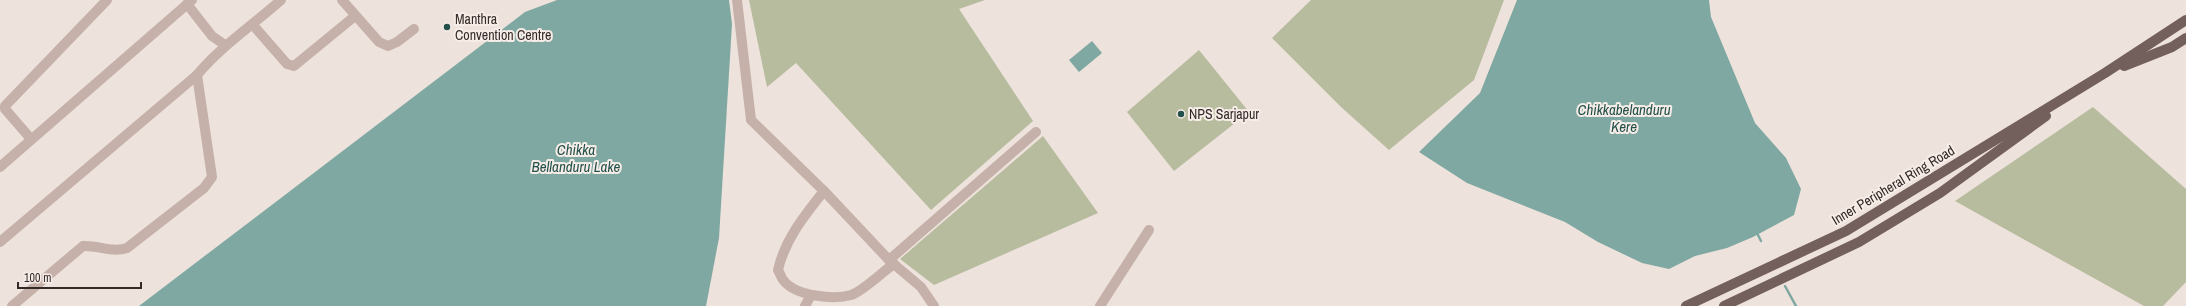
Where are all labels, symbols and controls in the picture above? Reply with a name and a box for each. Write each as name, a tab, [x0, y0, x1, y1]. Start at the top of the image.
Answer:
place label: Manthra Convention Centre	[455, 10, 551, 44]
marker: Manthra Convention Centre	[442, 22, 452, 32]
water label: Chikkabelanduru Kere	[1578, 99, 1671, 137]
place label: NPS Sarjapur	[1189, 105, 1259, 123]
marker: NPS Sarjapur	[1176, 109, 1186, 119]
water label: Chikka Bellanduru Lake	[532, 139, 621, 177]
street label: Inner Peripheral Ring Road	[1828, 141, 1958, 229]
scale bar	[18, 264, 141, 290]
text: 100 m	[24, 270, 51, 286]

